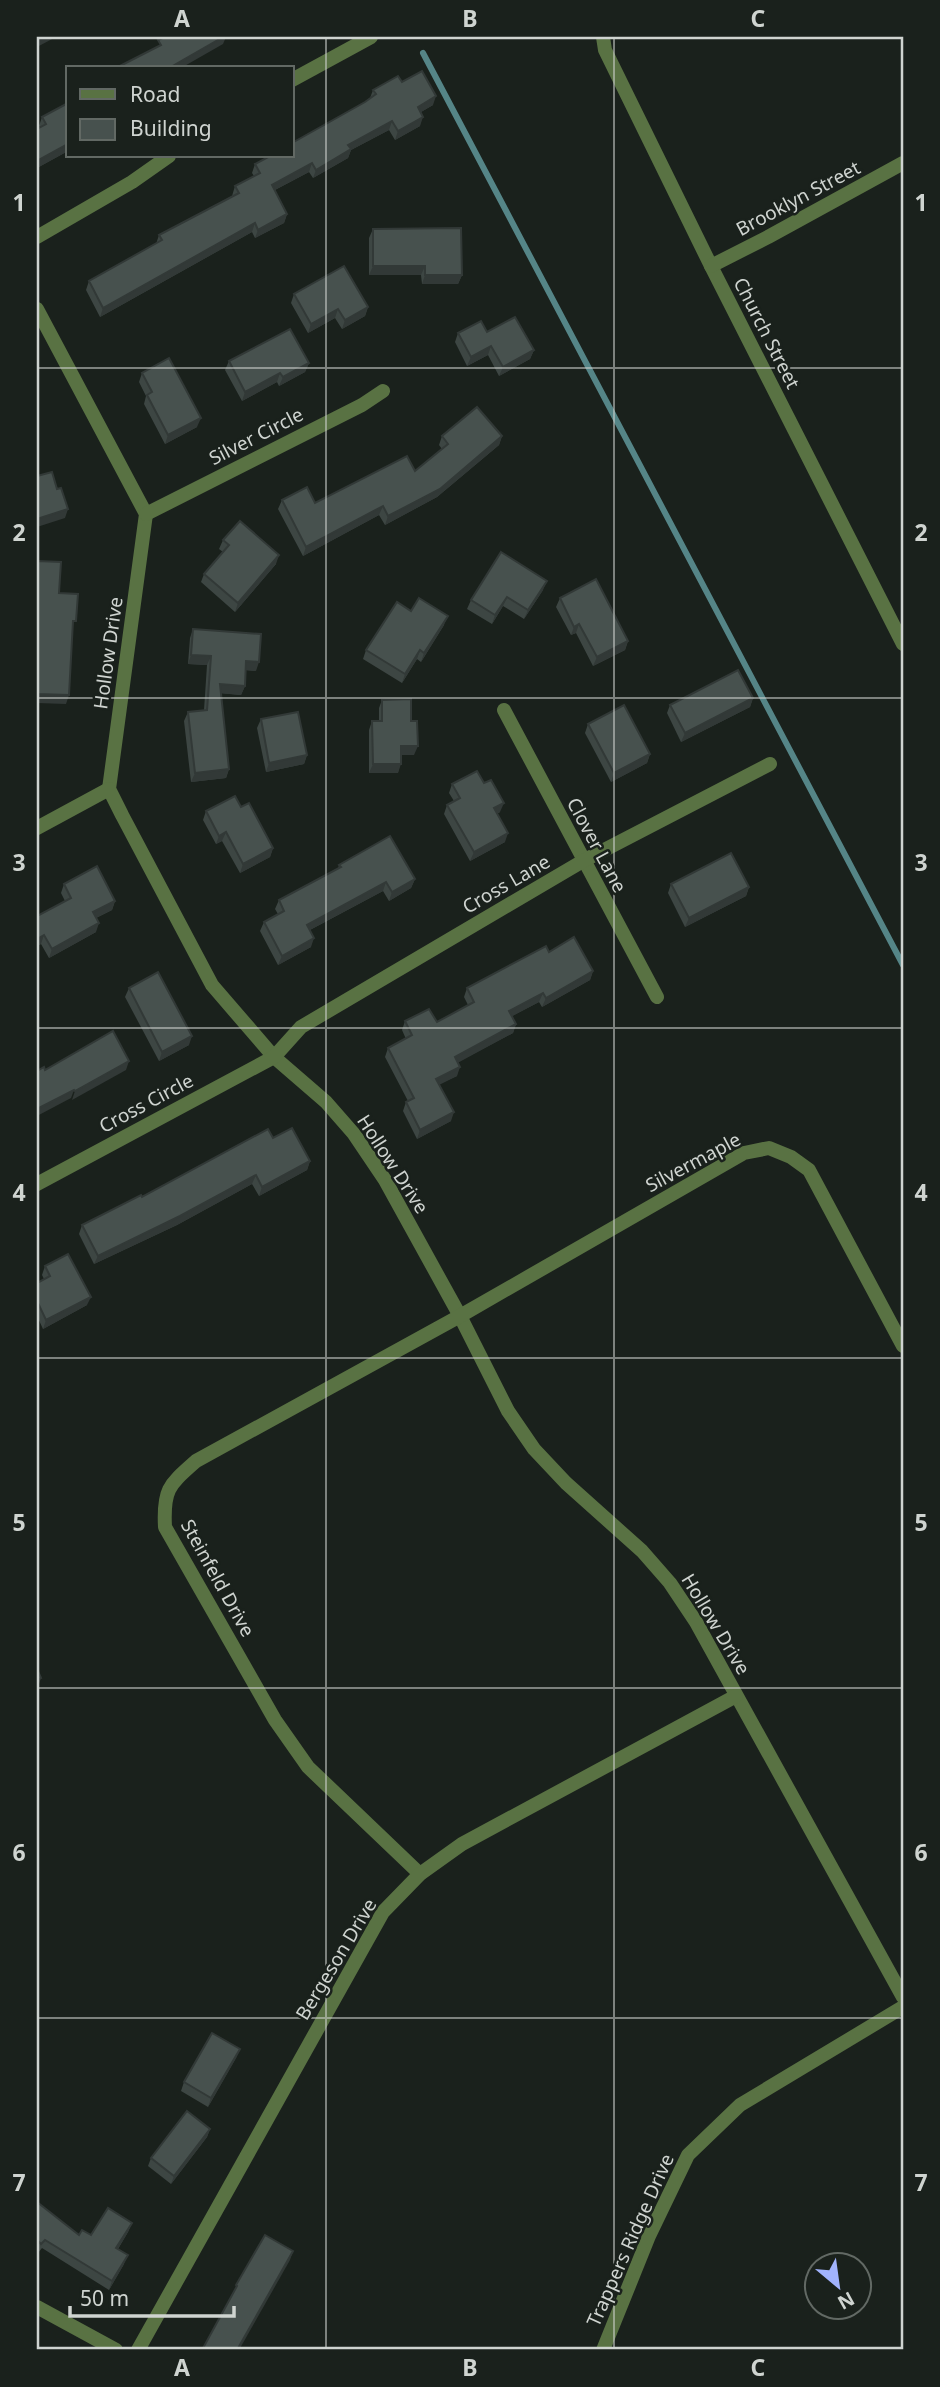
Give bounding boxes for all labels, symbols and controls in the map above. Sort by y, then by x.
text: A [174,2,190,34]
text: B [462,2,478,34]
text: C [751,2,766,34]
legend [66,66,294,158]
text: Road [130,80,180,108]
text: Building [130,114,212,142]
street label: Brooklyn Street [731,154,865,242]
text: 1 [12,186,26,218]
text: 1 [914,186,928,218]
street label: Church Street [728,273,806,393]
street label: Silver Circle [204,401,308,471]
text: 2 [12,516,26,548]
text: 2 [914,516,928,548]
street label: Hollow Drive [87,595,129,711]
street label: Clover Lane [561,793,633,897]
text: 3 [12,846,26,878]
text: 3 [914,846,928,878]
street label: Cross Lane [457,848,555,920]
street label: Cross Circle [94,1067,198,1139]
street label: Hollow Drive [351,1109,435,1219]
street label: Silvermaple [641,1126,745,1198]
text: 4 [12,1176,26,1208]
text: 4 [914,1176,928,1208]
text: 5 [12,1506,26,1538]
text: 5 [914,1506,928,1538]
street label: Steinfeld Drive [175,1515,261,1641]
street label: Hollow Drive [676,1569,756,1679]
text: 6 [12,1836,26,1868]
text: 6 [914,1836,928,1868]
street label: Bergeson Drive [289,1893,383,2025]
street label: Trappers Ridge Drive [580,2150,680,2330]
text: 7 [12,2166,26,2198]
text: 7 [914,2166,928,2198]
north arrow [804,2250,874,2320]
scale bar [70,2275,234,2319]
text: 50 m [80,2284,129,2312]
text: N [833,2286,859,2316]
text: A [174,2351,190,2383]
text: B [462,2351,478,2383]
text: C [751,2351,766,2383]

